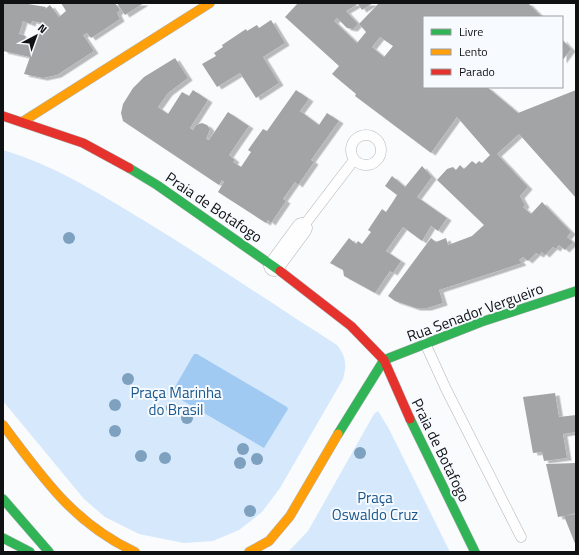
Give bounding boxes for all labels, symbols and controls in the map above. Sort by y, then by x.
north arrow [16,16,56,56]
legend [423,16,563,88]
text: N [34,20,51,37]
text: Livre [459,22,483,41]
text: Lento [459,42,488,61]
text: Parado [459,62,495,81]
street label: Praia de Botafogo [161,166,267,248]
street label: Rua Senador Vergueiro [403,277,547,347]
park label: Praça Marinha do Brasil [130,381,222,421]
street label: Praia de Botafogo [406,394,476,506]
park label: Praça Oswaldo Cruz [332,486,418,526]

